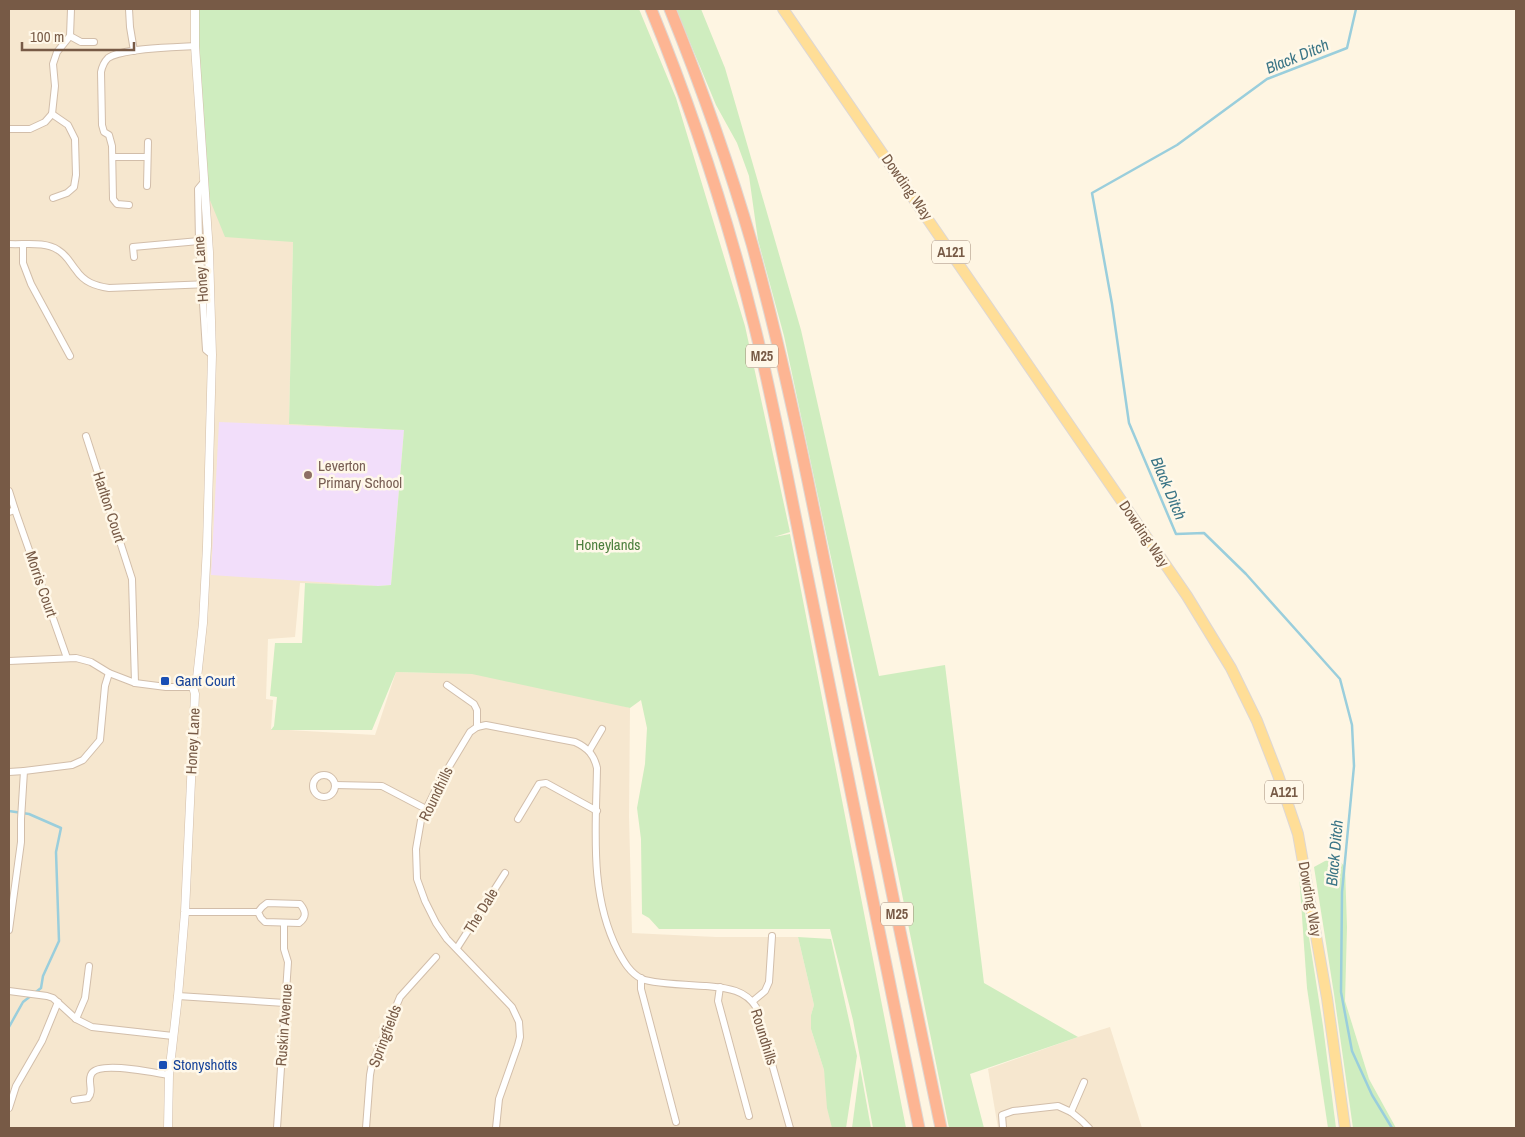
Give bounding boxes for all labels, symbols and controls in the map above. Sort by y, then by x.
scale bar [22,20,135,52]
text: 100 m [30,26,64,47]
water label: Black Ditch [1262,33,1332,79]
street label: Dowding Way [877,150,938,225]
street label: Honey Lane [188,235,213,303]
road number: A121 [932,240,970,264]
road number: M25 [746,344,778,368]
water label: Black Ditch [1146,453,1192,523]
place label: Leverton Primary School [318,455,402,493]
street label: Harlton Court [88,469,131,545]
marker: Leverton Primary School [302,469,314,481]
street label: Dowding Way [1114,496,1175,572]
park label: Honeylands [576,534,640,555]
street label: Morris Court [20,548,63,620]
place label: Gant Court [175,670,236,691]
marker: Gant Court [159,675,171,687]
street label: Honey Lane [180,707,205,775]
street label: Roundhills [413,763,458,825]
road number: A121 [1265,780,1303,804]
water label: Black Ditch [1320,819,1348,887]
street label: Dowding Way [1294,860,1328,939]
street label: The Dale [458,884,503,937]
road number: M25 [881,902,913,926]
street label: Ruskin Avenue [270,983,297,1067]
street label: Springfields [363,1001,406,1070]
street label: Roundhills [746,1006,783,1068]
place label: Stonyshotts [173,1054,237,1075]
marker: Stonyshotts [157,1059,169,1071]

